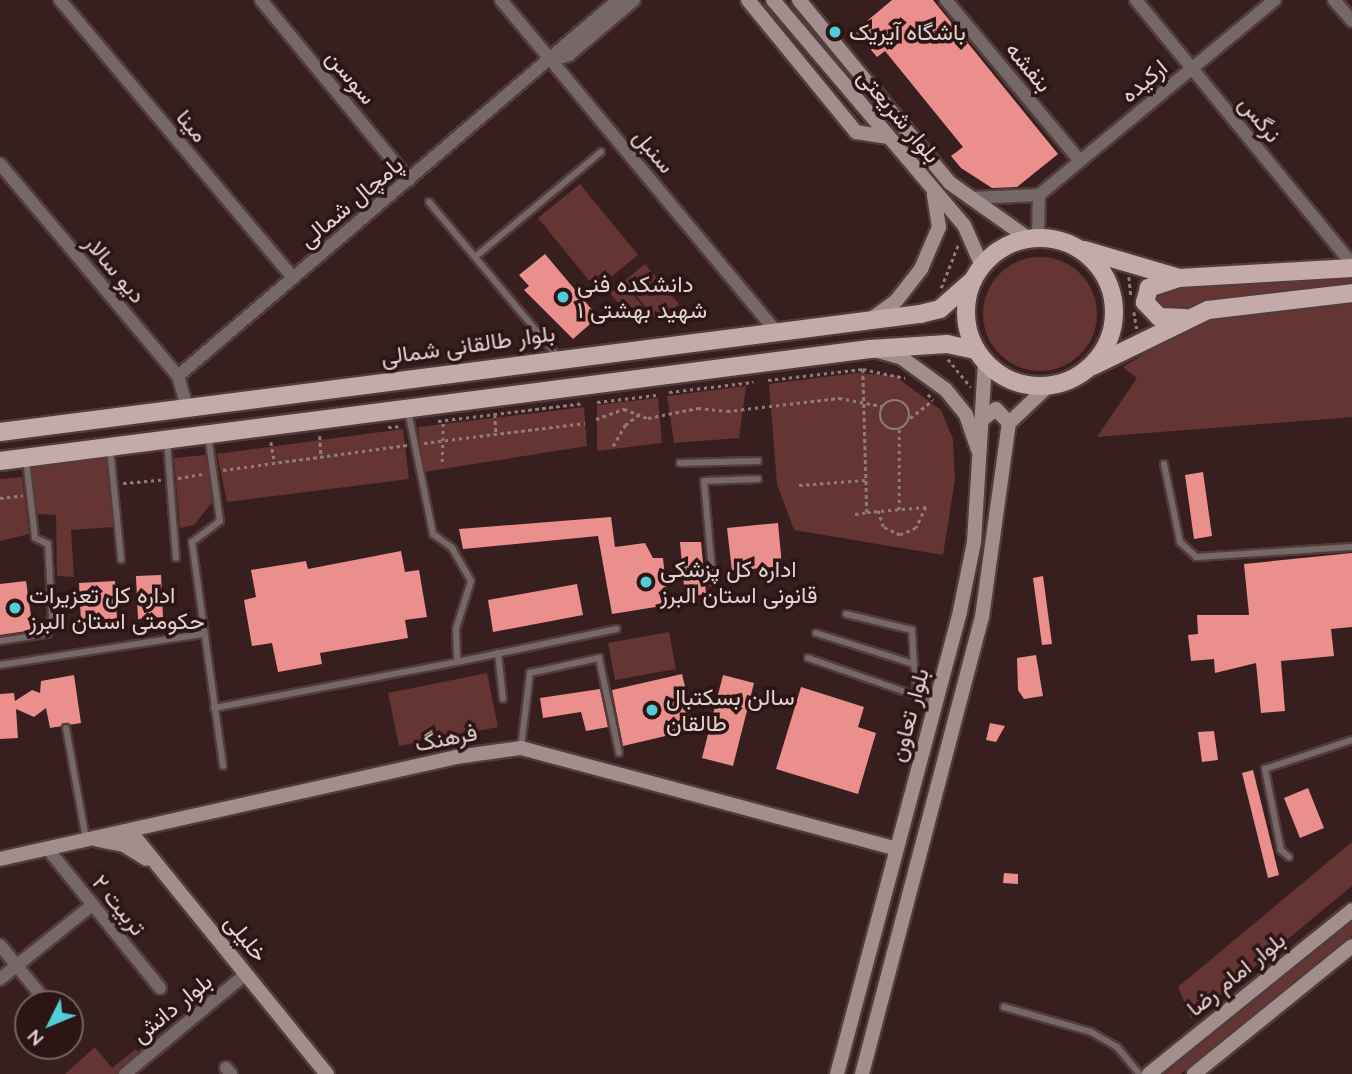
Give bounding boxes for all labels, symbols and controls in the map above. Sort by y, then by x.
place label: باشگاه آیریک [849,18,966,46]
marker: باشگاه آیریک [827,24,843,40]
street label: بنفشه [1000,36,1058,98]
street label: سوسن [320,44,382,110]
street label: ارکیده [1115,54,1173,108]
street label: بلوار شریعتی [852,63,946,169]
street label: نرگس [1233,90,1287,148]
street label: مینا [170,104,214,148]
street label: سنبل [628,123,680,179]
street label: پامچال شمالی [293,151,409,253]
street label: دیو سالار [78,229,152,309]
place label: دانشکده فنی شهید بهشتی ۱ [577,270,707,324]
marker: دانشکده فنی شهید بهشتی ۱ [555,289,571,305]
street label: بلوار طالقانی شمالی [379,319,557,371]
place label: اداره کل پزشکی قانونی استان البرز [660,555,818,609]
marker: اداره کل پزشکی قانونی استان البرز [638,574,654,590]
place label: اداره کل تعزیرات حکومتی استان البرز [29,581,205,635]
marker: اداره کل تعزیرات حکومتی استان البرز [7,600,23,616]
street label: بلوار تعاون [883,665,935,765]
place label: سالن بسکتبال طالقان [666,683,795,737]
marker: سالن بسکتبال طالقان [644,702,660,718]
street label: فرهنگ [412,718,480,758]
street label: تربیت ۲ [86,869,152,941]
street label: خلیلی [219,909,273,967]
street label: بلوار امام رضا [1181,926,1291,1022]
street label: بلوار دانش [126,967,218,1049]
north arrow [14,990,84,1060]
text: N [22,1025,49,1051]

